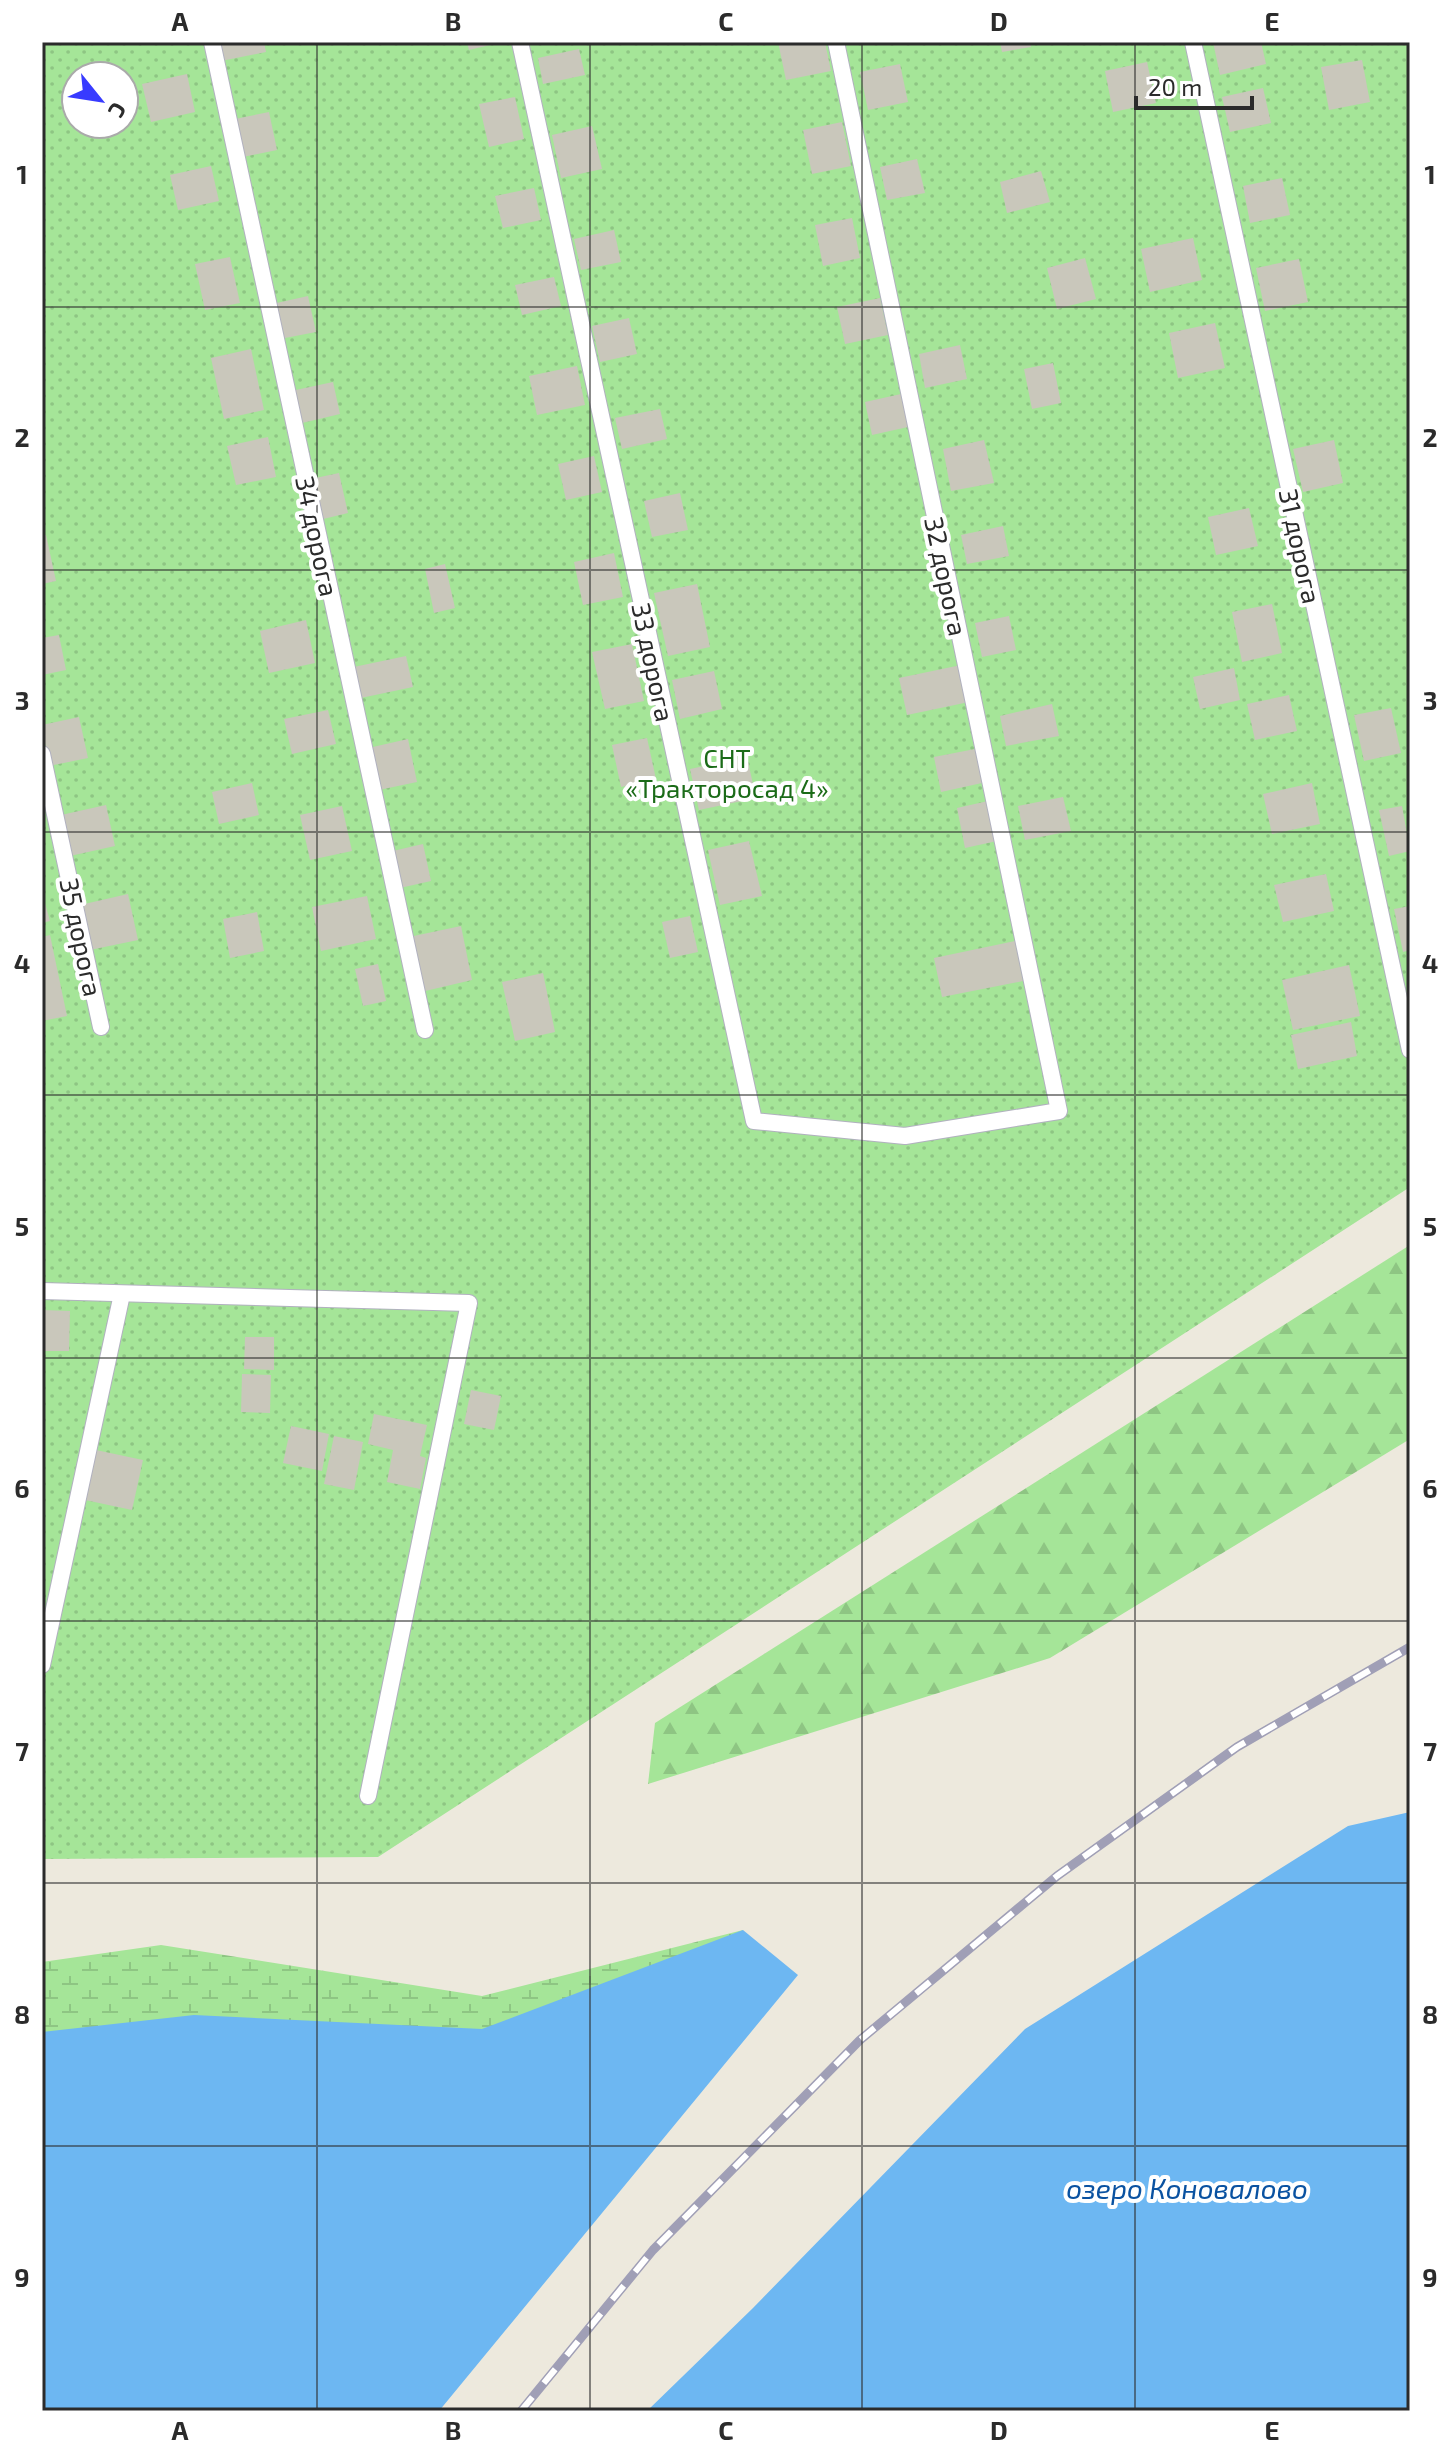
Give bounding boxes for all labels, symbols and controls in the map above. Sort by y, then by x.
text: A [172,5,189,36]
text: B [445,5,461,36]
text: C [718,5,734,36]
text: D [990,5,1008,36]
text: E [1264,5,1280,36]
north arrow [60,60,140,140]
scale bar [1136,60,1252,110]
text: 20 m [1148,72,1202,101]
text: С [104,98,133,123]
text: 1 [16,158,28,189]
text: 1 [1424,158,1436,189]
text: 2 [14,421,30,452]
text: 2 [1422,421,1438,452]
street label: 34 дорога [290,473,346,599]
street label: 31 дорога [1274,486,1328,606]
street label: 32 дорога [919,513,975,639]
street label: 33 дорога [626,600,682,724]
text: 3 [15,684,29,715]
text: 3 [1423,684,1437,715]
park label: СНТ «Тракторосад 4» [625,742,829,803]
street label: 35 дорога [54,875,110,999]
text: 4 [14,947,30,978]
text: 4 [1422,947,1438,978]
text: 5 [15,1210,29,1241]
text: 5 [1423,1210,1437,1241]
text: 6 [14,1472,30,1503]
text: 6 [1422,1472,1438,1503]
text: 7 [15,1735,29,1766]
text: 7 [1423,1735,1437,1766]
text: 8 [14,1998,30,2029]
text: 8 [1422,1998,1438,2029]
water label: озеро Коновалово [1066,2171,1308,2205]
text: 9 [14,2261,30,2292]
text: 9 [1422,2261,1438,2292]
text: A [172,2414,189,2445]
text: B [445,2414,461,2445]
text: C [718,2414,734,2445]
text: D [990,2414,1008,2445]
text: E [1264,2414,1280,2445]

